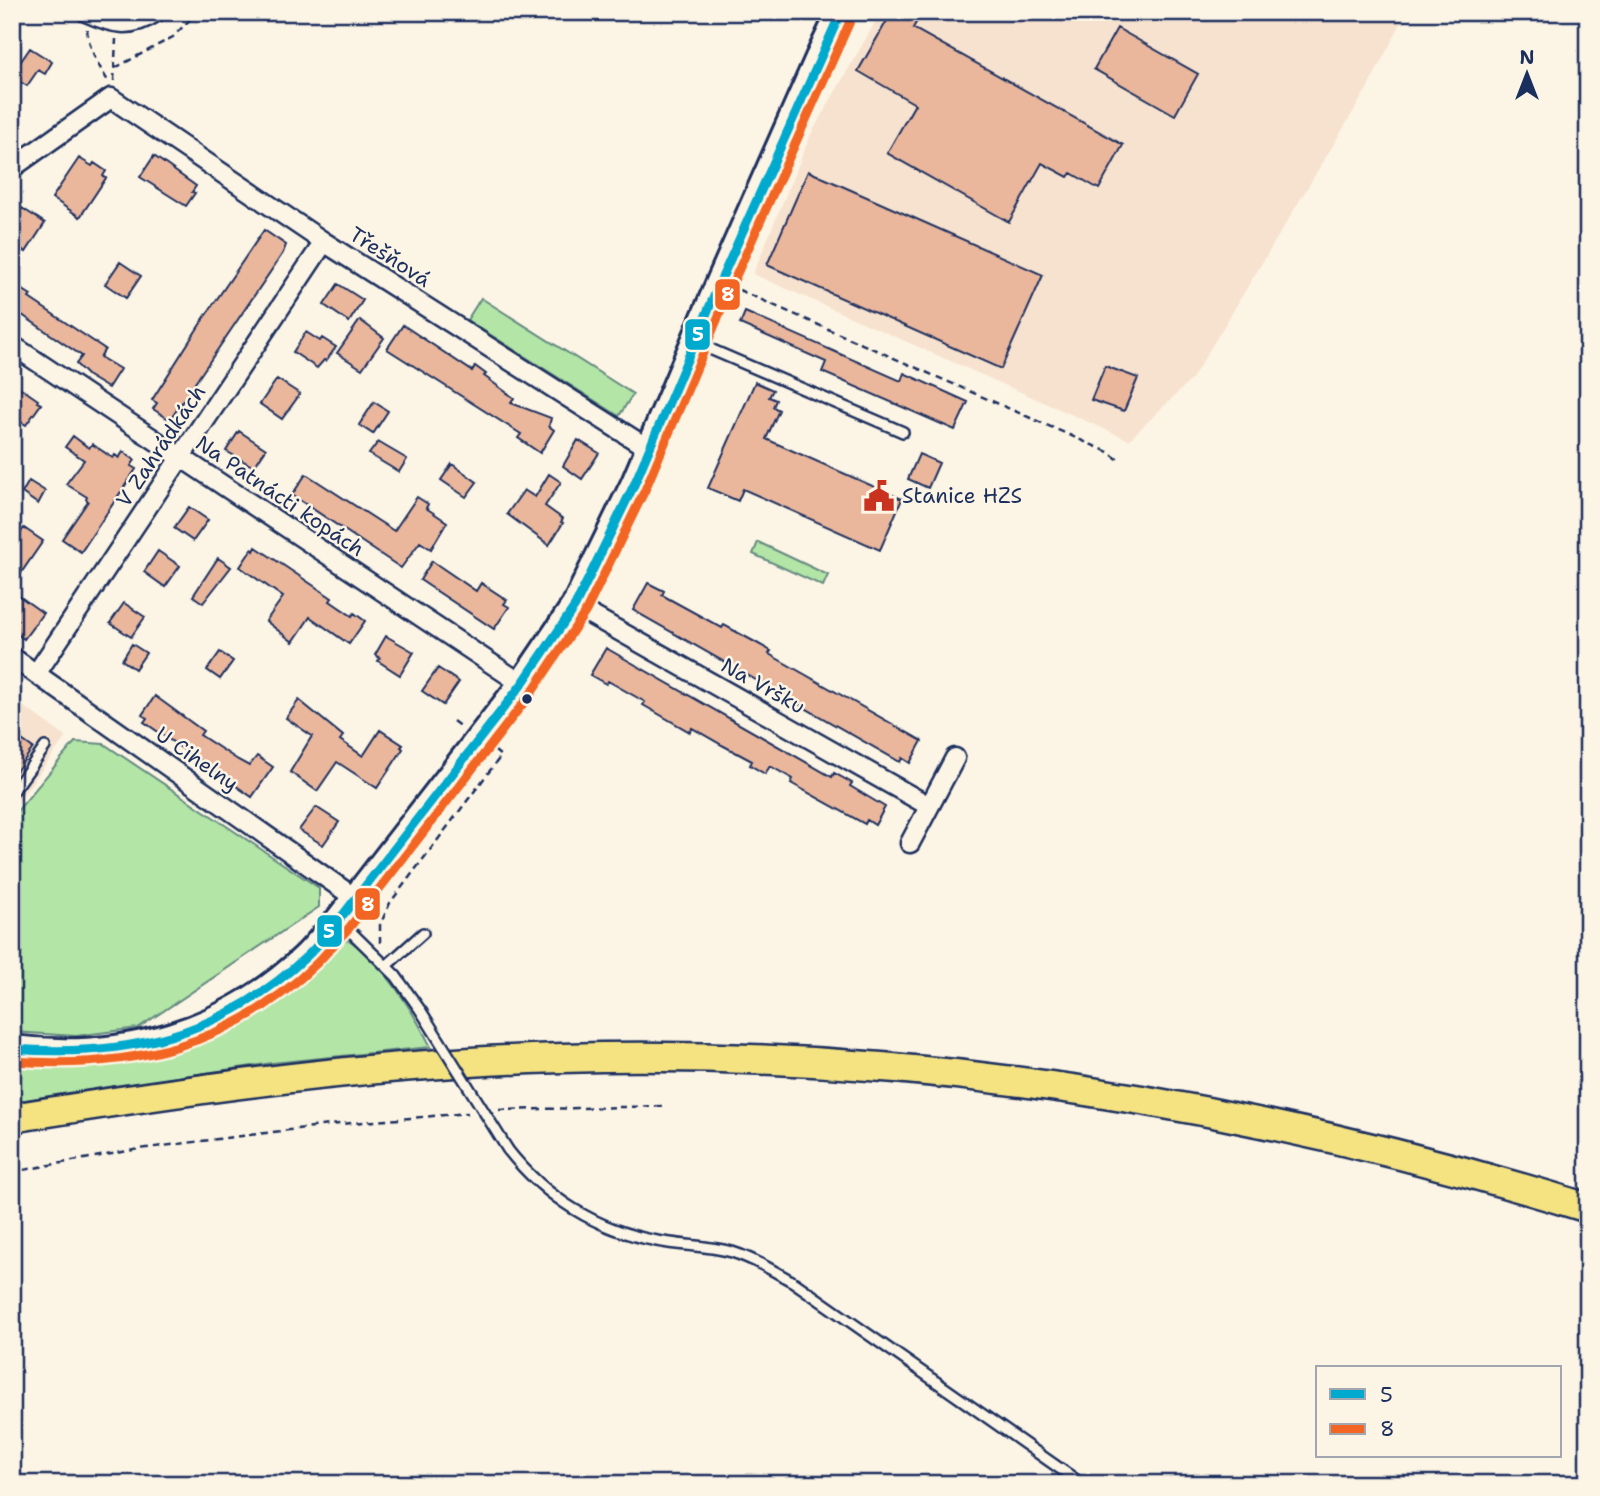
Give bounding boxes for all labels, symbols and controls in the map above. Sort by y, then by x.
north arrow [1492,38,1562,108]
text: N [1519,45,1535,70]
street label: Třešňová [344,220,436,294]
line badge: 8 [714,278,741,311]
text: 8 [721,282,735,307]
line badge: 5 [684,318,711,351]
text: 5 [692,322,704,347]
street label: V Zahrádkách [110,379,212,513]
street label: Na Patnácti kopách [190,429,370,563]
public building icon: Stanice HZS [862,479,896,513]
place label: Stanice HZS [902,482,1022,510]
street label: Na Vršku [716,651,810,721]
unlabelled marker [520,692,534,706]
street label: U Cihelny [150,720,244,798]
line badge: 8 [354,887,381,921]
text: 8 [361,892,375,917]
line badge: 5 [316,914,343,948]
text: 5 [323,919,335,944]
legend [1316,1366,1562,1458]
text: 5 [1380,1381,1393,1409]
text: 8 [1380,1415,1395,1443]

